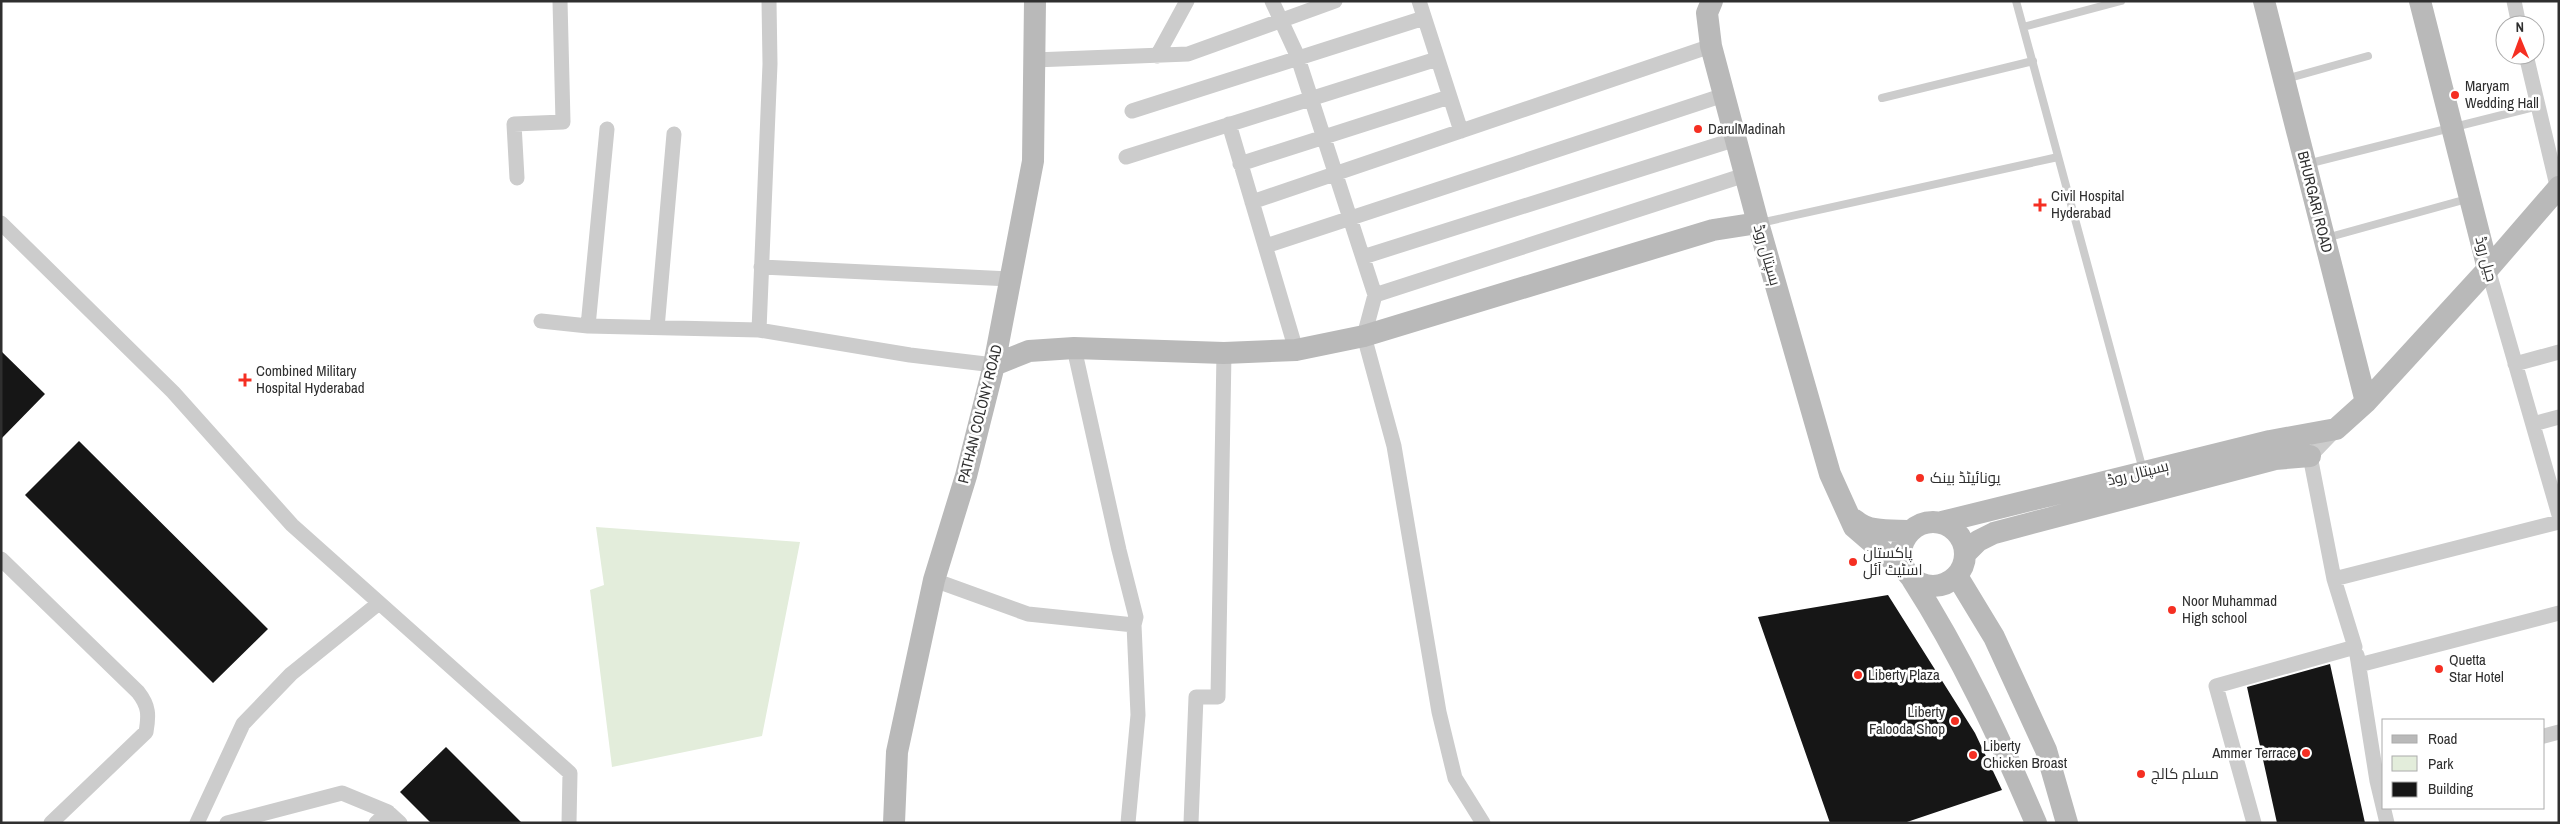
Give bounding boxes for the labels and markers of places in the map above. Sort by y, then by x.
place label: Maryam Wedding Hall [2465,75,2539,113]
marker: Maryam Wedding Hall [2449,89,2461,101]
place label: DarulMadinah [1708,118,1785,139]
marker: DarulMadinah [1692,123,1704,135]
place label: Civil Hospital Hyderabad [2051,185,2124,223]
marker: Civil Hospital Hyderabad [2033,198,2047,212]
place label: Combined Military Hospital Hyderabad [256,360,365,398]
marker: Combined Military Hospital Hyderabad [238,373,252,387]
place label: یونائیٹڈ بینک [1930,467,2000,488]
marker: یونائیٹڈ بینک [1914,472,1926,484]
place label: پاکستان اسٹیٹ آئل [1863,542,1922,580]
marker: پاکستان اسٹیٹ آئل [1847,556,1859,568]
place label: Noor Muhammad High school [2182,590,2277,628]
marker: Noor Muhammad High school [2166,604,2178,616]
place label: Quetta Star Hotel [2449,649,2504,687]
marker: Quetta Star Hotel [2433,663,2445,675]
place label: Liberty Plaza [1868,664,1940,685]
marker: Liberty Plaza [1852,669,1864,681]
place label: Liberty Falooda Shop [1869,701,1946,739]
marker: Liberty Falooda Shop [1949,715,1961,727]
place label: Liberty Chicken Broast [1983,735,2068,773]
place label: Ammer Terrace [2211,742,2296,763]
marker: Ammer Terrace [2300,747,2312,759]
marker: Liberty Chicken Broast [1967,749,1979,761]
place label: مسلم کالج [2151,763,2219,785]
marker: مسلم کالج [2135,768,2147,780]

